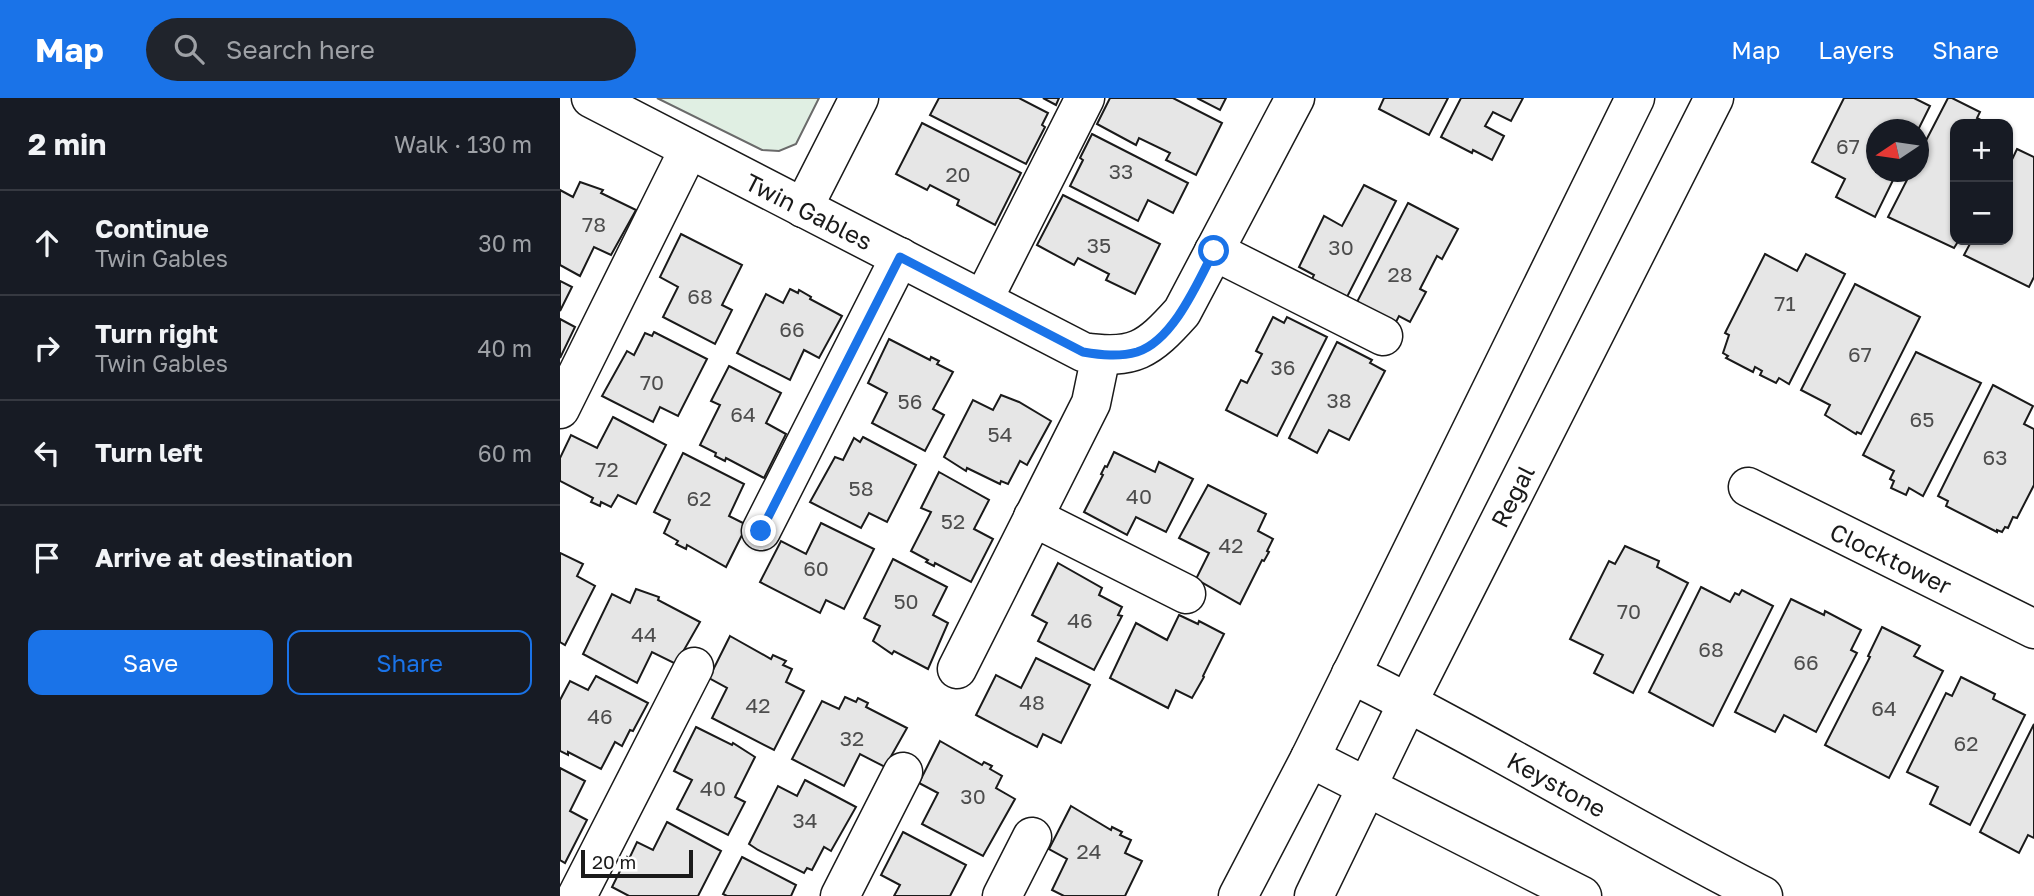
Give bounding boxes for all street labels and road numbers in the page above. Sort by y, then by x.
street label: Twin Gables [741,167,877,255]
street label: Regal [1484,460,1540,532]
street label: Clocktower [1826,516,1956,600]
street label: Keystone [1503,745,1611,823]

